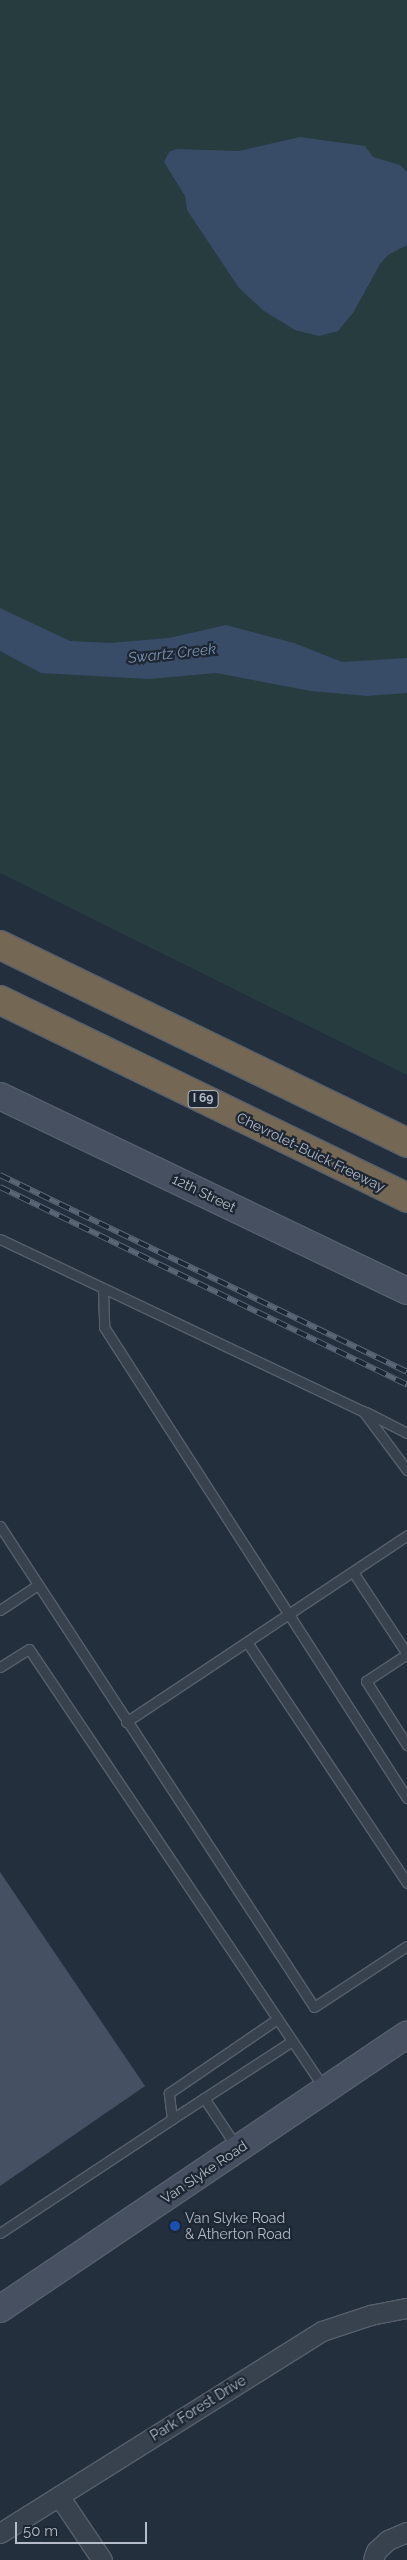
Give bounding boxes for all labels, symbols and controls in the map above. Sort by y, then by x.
water label: Swartz Creek [127,640,217,668]
road number: I 69 [187,1090,219,1108]
street label: Chevrolet-Buick Freeway [234,1109,388,1195]
street label: 12th Street [170,1170,238,1216]
street label: Van Slyke Road [158,2137,250,2207]
place label: Van Slyke Road & Atherton Road [185,2210,291,2242]
marker: Van Slyke Road & Atherton Road [169,2220,181,2232]
street label: Park Forest Drive [147,2372,249,2444]
scale bar [18,2512,150,2544]
text: 50 m [23,2522,58,2540]

